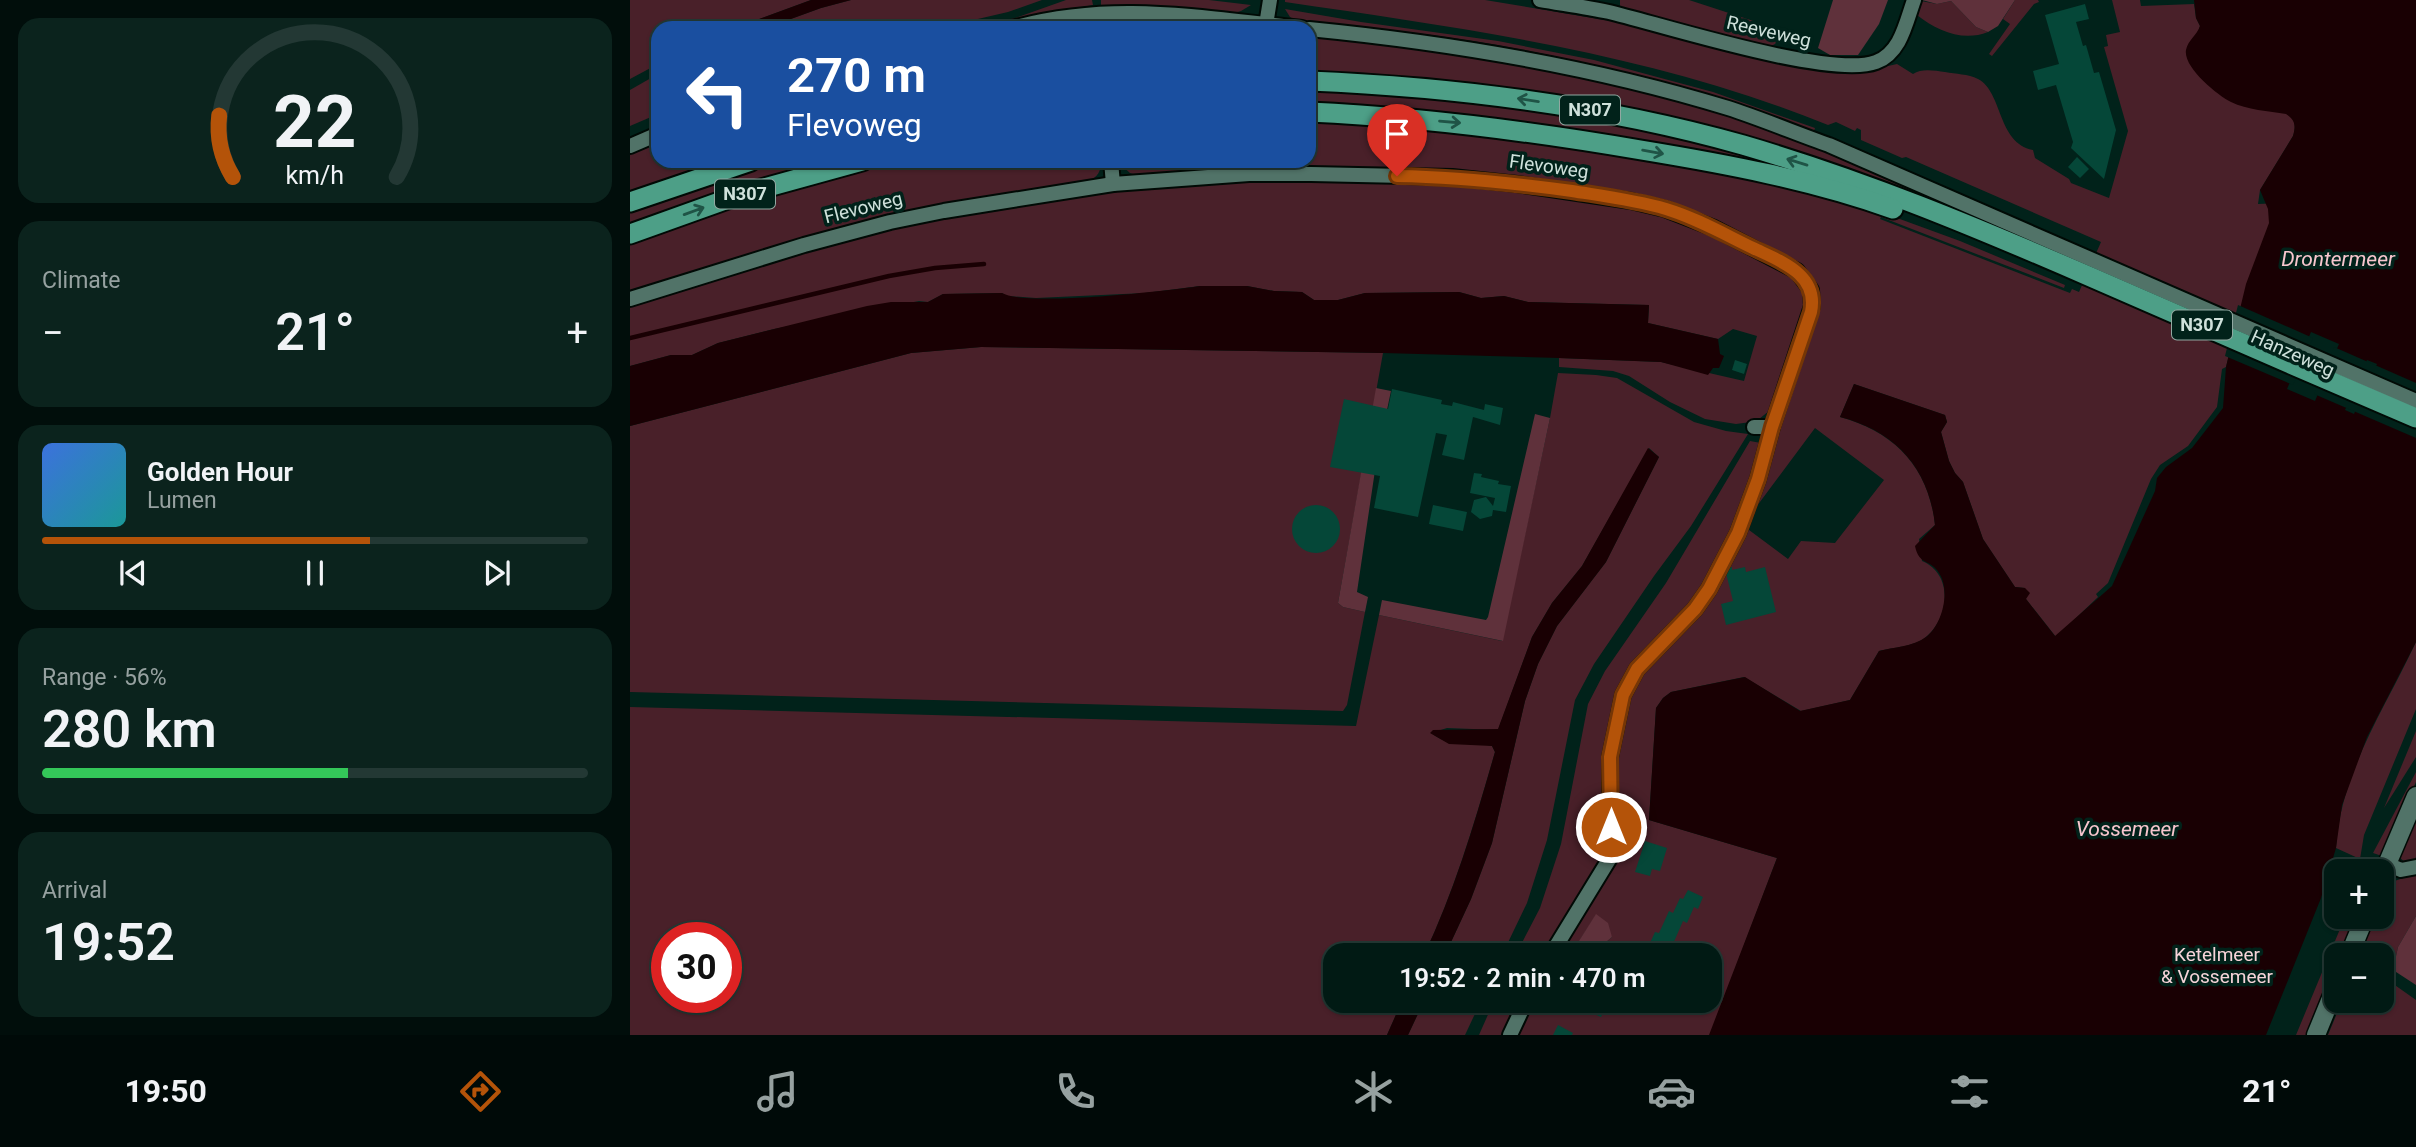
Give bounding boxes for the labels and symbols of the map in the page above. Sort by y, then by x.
street label: Reeveweg [1724,11,1813,52]
one-way arrow [1517,93,1540,106]
road number: N307 [1560,96,1620,124]
pin [1367,104,1427,176]
one-way arrow [1439,116,1461,129]
one-way arrow [1641,146,1664,159]
street label: Flevoweg [1508,150,1590,183]
one-way arrow [1787,154,1809,167]
road number: N307 [715,180,775,209]
street label: Flevoweg [822,187,905,228]
one-way arrow [683,204,705,216]
water label: Drontermeer [2281,247,2396,271]
road number: N307 [2172,310,2232,340]
street label: Hanzeweg [2248,325,2338,382]
position arrow [1574,790,1648,864]
water label: Vossemeer [2076,817,2179,841]
speed limit sign: 30 [651,922,742,1013]
park label: Ketelmeer & Vossemeer [2161,943,2274,988]

